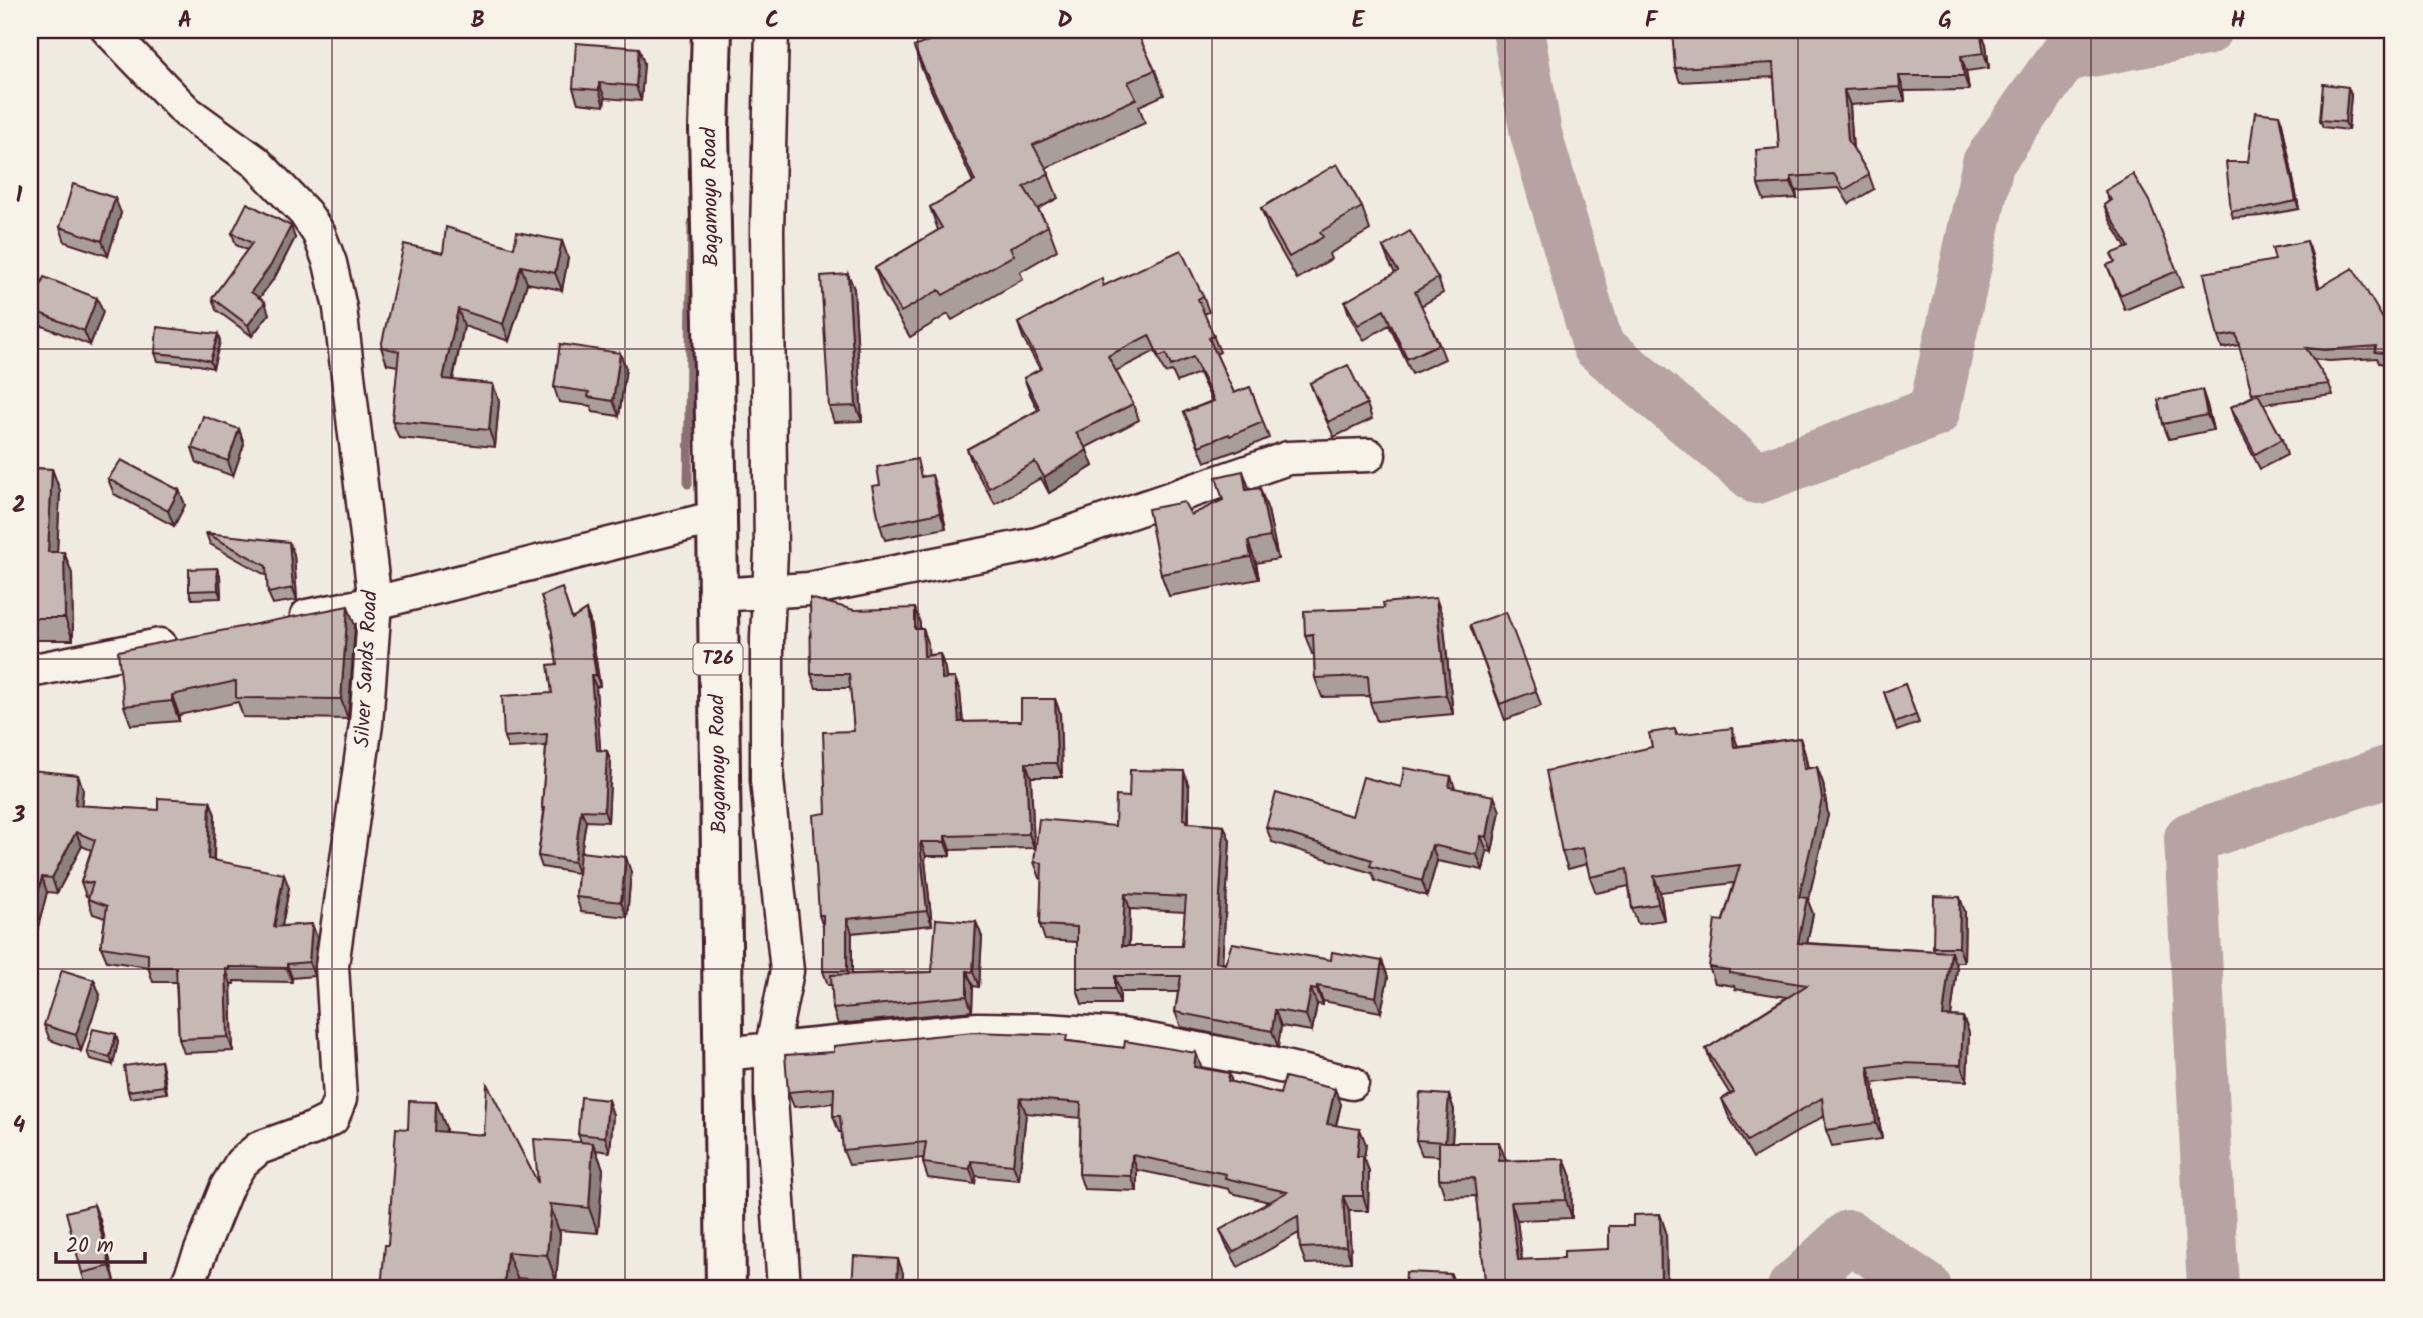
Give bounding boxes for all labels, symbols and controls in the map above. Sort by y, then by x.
text: A [178,3,192,39]
text: B [471,3,485,39]
text: C [765,3,779,39]
text: D [1057,3,1073,39]
text: E [1352,3,1366,39]
text: F [1645,3,1659,39]
text: G [1938,3,1952,39]
text: H [2231,3,2246,39]
street label: Bagamoyo Road [693,127,729,267]
text: 1 [16,178,23,214]
text: 2 [12,488,26,524]
street label: Silver Sands Road [346,589,388,748]
road number: T26 [694,644,742,674]
street label: Bagamoyo Road [701,694,737,834]
text: 3 [12,798,26,834]
text: 4 [13,1108,26,1144]
scale bar [56,1220,145,1264]
text: 20 m [66,1230,114,1263]

